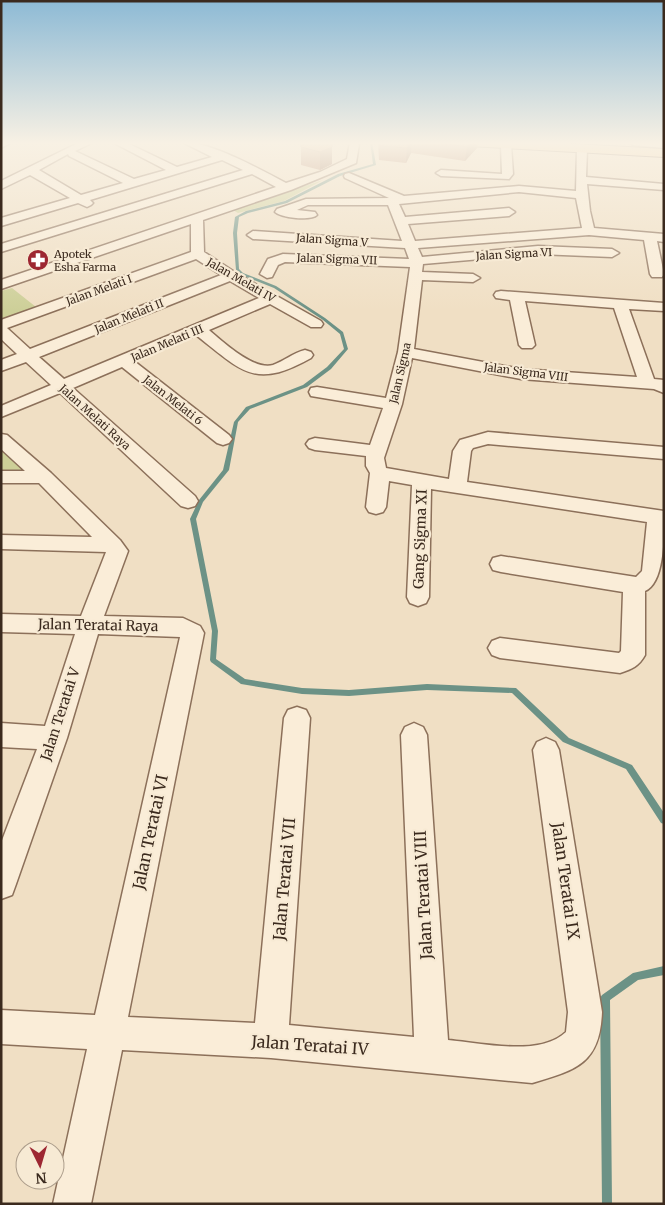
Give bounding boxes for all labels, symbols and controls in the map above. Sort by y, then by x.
street label: Jalan Sigma V [294,230,369,250]
street label: Jalan Sigma VI [474,245,553,263]
place label: Apotek Esha Farma [53,247,116,274]
pharmacy icon: Apotek Esha Farma [26,248,50,272]
street label: Jalan Sigma VII [295,251,378,267]
street label: Jalan Melati IV [203,254,278,306]
street label: Jalan Melati I [63,272,134,309]
street label: Jalan Melati II [91,296,166,337]
street label: Jalan Melati III [128,321,205,365]
street label: Jalan Sigma [386,341,414,406]
street label: Jalan Sigma VIII [482,360,569,384]
street label: Jalan Melati 6 [140,372,206,428]
street label: Jalan Melati Raya [56,381,134,453]
street label: Gang Sigma XI [409,489,431,589]
street label: Jalan Teratai Raya [37,615,159,635]
street label: Jalan Teratai V [36,664,84,764]
street label: Jalan Teratai VI [128,773,172,892]
street label: Jalan Teratai VII [269,817,299,942]
street label: Jalan Teratai IX [548,820,584,941]
street label: Jalan Teratai VIII [410,830,436,961]
street label: Jalan Teratai IV [250,1031,370,1059]
north arrow [15,1140,65,1190]
text: N [35,1169,47,1187]

